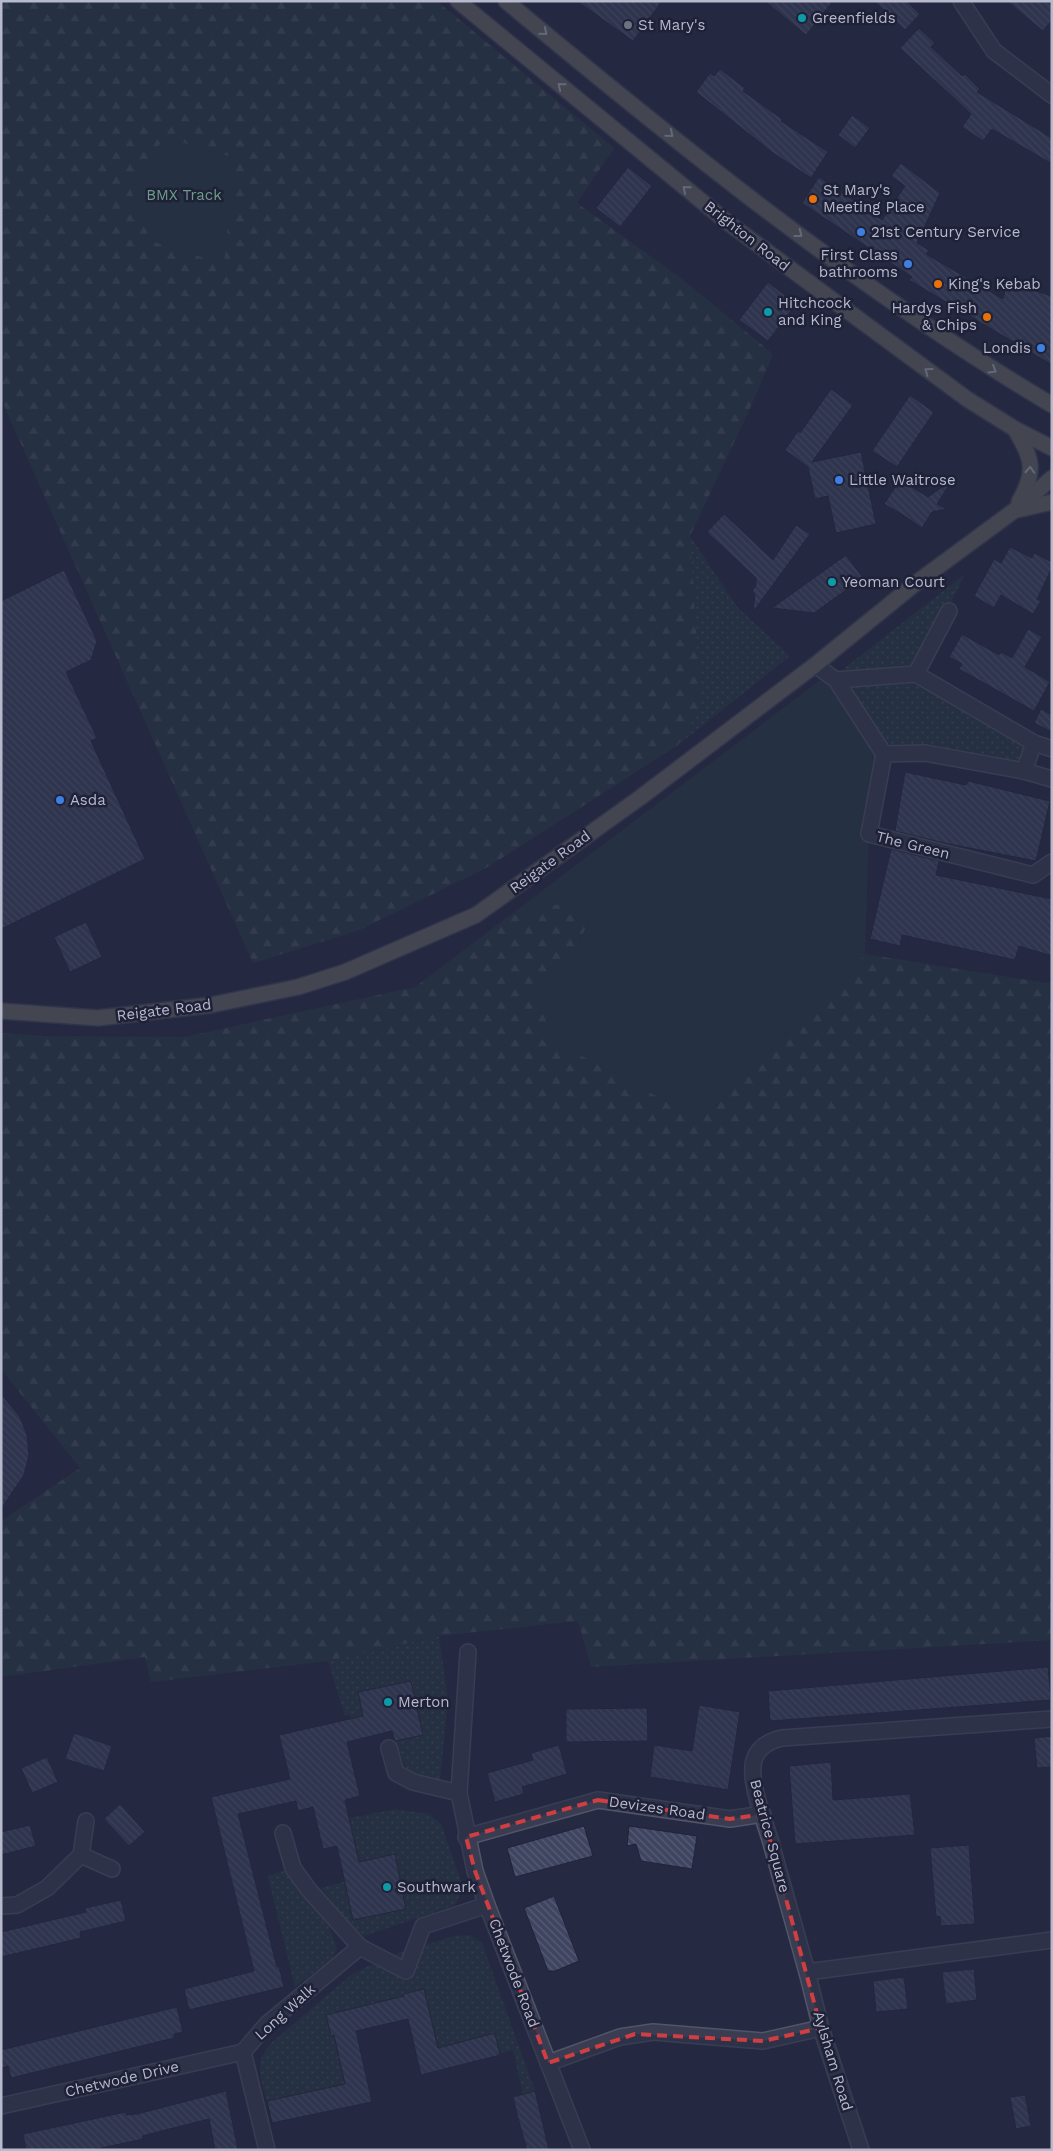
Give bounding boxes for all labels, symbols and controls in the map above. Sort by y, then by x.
place label: Greenfields [812,9,896,27]
marker: Greenfields [796,12,808,24]
place label: St Mary's [638,16,705,34]
marker: St Mary's [622,19,634,31]
one-way arrow [538,27,547,36]
one-way arrow [557,82,566,91]
one-way arrow [665,128,674,137]
place label: St Mary's Meeting Place [823,181,925,216]
park label: BMX Track [146,186,222,204]
one-way arrow [683,186,692,194]
marker: St Mary's Meeting Place [807,193,819,205]
street label: Brighton Road [701,197,793,275]
place label: 21st Century Service [871,223,1020,241]
marker: 21st Century Service [855,226,867,238]
one-way arrow [793,228,802,236]
place label: First Class bathrooms [819,246,898,281]
marker: First Class bathrooms [902,258,914,270]
place label: King's Kebab [948,275,1041,293]
marker: King's Kebab [932,278,944,290]
place label: Hitchcock and King [778,294,852,329]
place label: Hardys Fish & Chips [891,299,977,334]
marker: Hitchcock and King [762,306,774,318]
marker: Hardys Fish & Chips [981,311,993,323]
place label: Londis [983,339,1031,357]
marker: Londis [1035,342,1047,354]
one-way arrow [987,363,996,373]
one-way arrow [924,368,933,377]
one-way arrow [1025,465,1035,473]
place label: Little Waitrose [849,471,956,489]
marker: Little Waitrose [833,474,845,486]
place label: Yeoman Court [842,573,946,591]
marker: Yeoman Court [826,576,838,588]
place label: Asda [70,791,106,809]
marker: Asda [54,794,66,806]
street label: Reigate Road [506,827,594,897]
street label: The Green [874,827,952,863]
street label: Reigate Road [116,995,212,1025]
place label: Merton [398,1693,450,1711]
marker: Merton [382,1696,394,1708]
street label: Beatrice Square [746,1777,794,1895]
street label: Devizes Road [608,1792,706,1824]
place label: Southwark [397,1878,476,1896]
marker: Southwark [381,1881,393,1893]
street label: Chetwode Road [485,1916,543,2030]
street label: Long Walk [251,1980,319,2044]
street label: Aylsham Road [809,2009,857,2113]
street label: Chetwode Drive [63,2057,181,2101]

